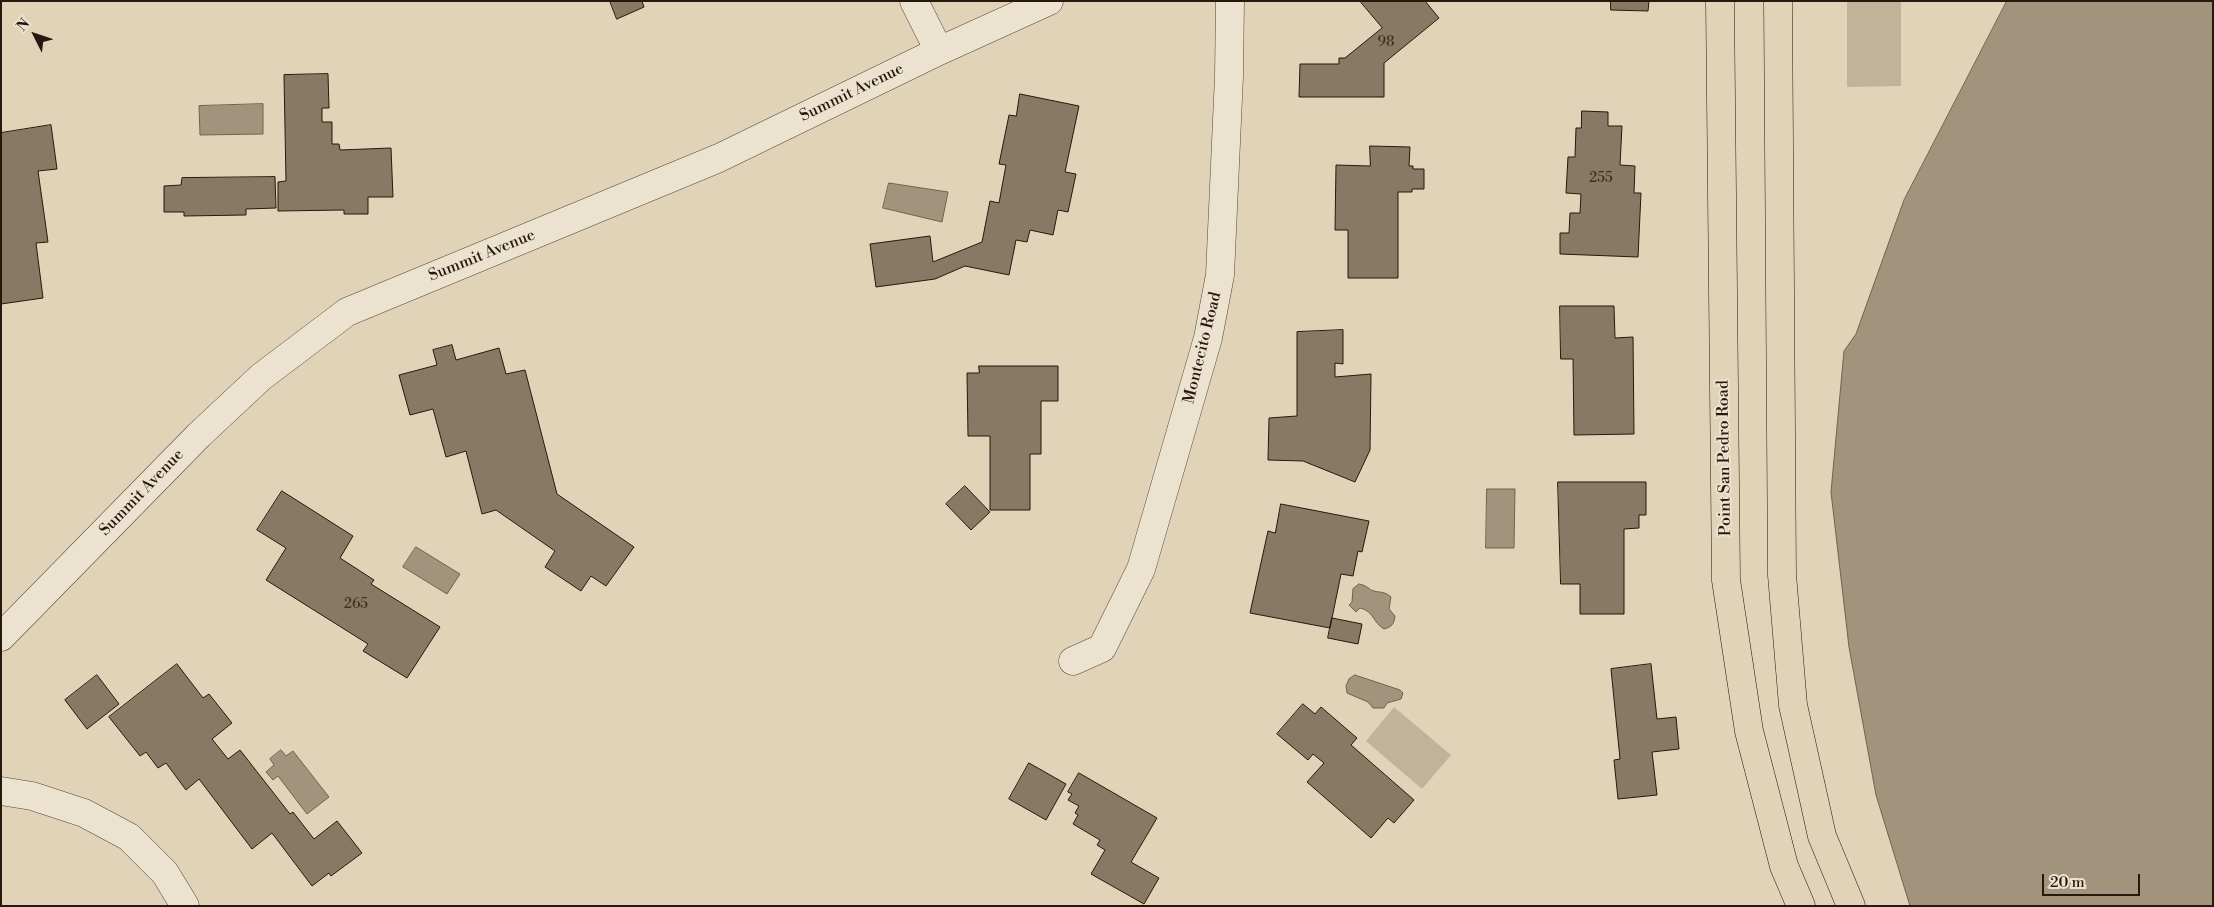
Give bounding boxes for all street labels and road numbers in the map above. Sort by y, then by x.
street label: Summit Avenue [797,60,907,126]
street label: Summit Avenue [426,226,538,286]
street label: Montecito Road [1180,290,1226,406]
street label: Point San Pedro Road [1714,380,1736,536]
street label: Summit Avenue [96,446,188,540]

